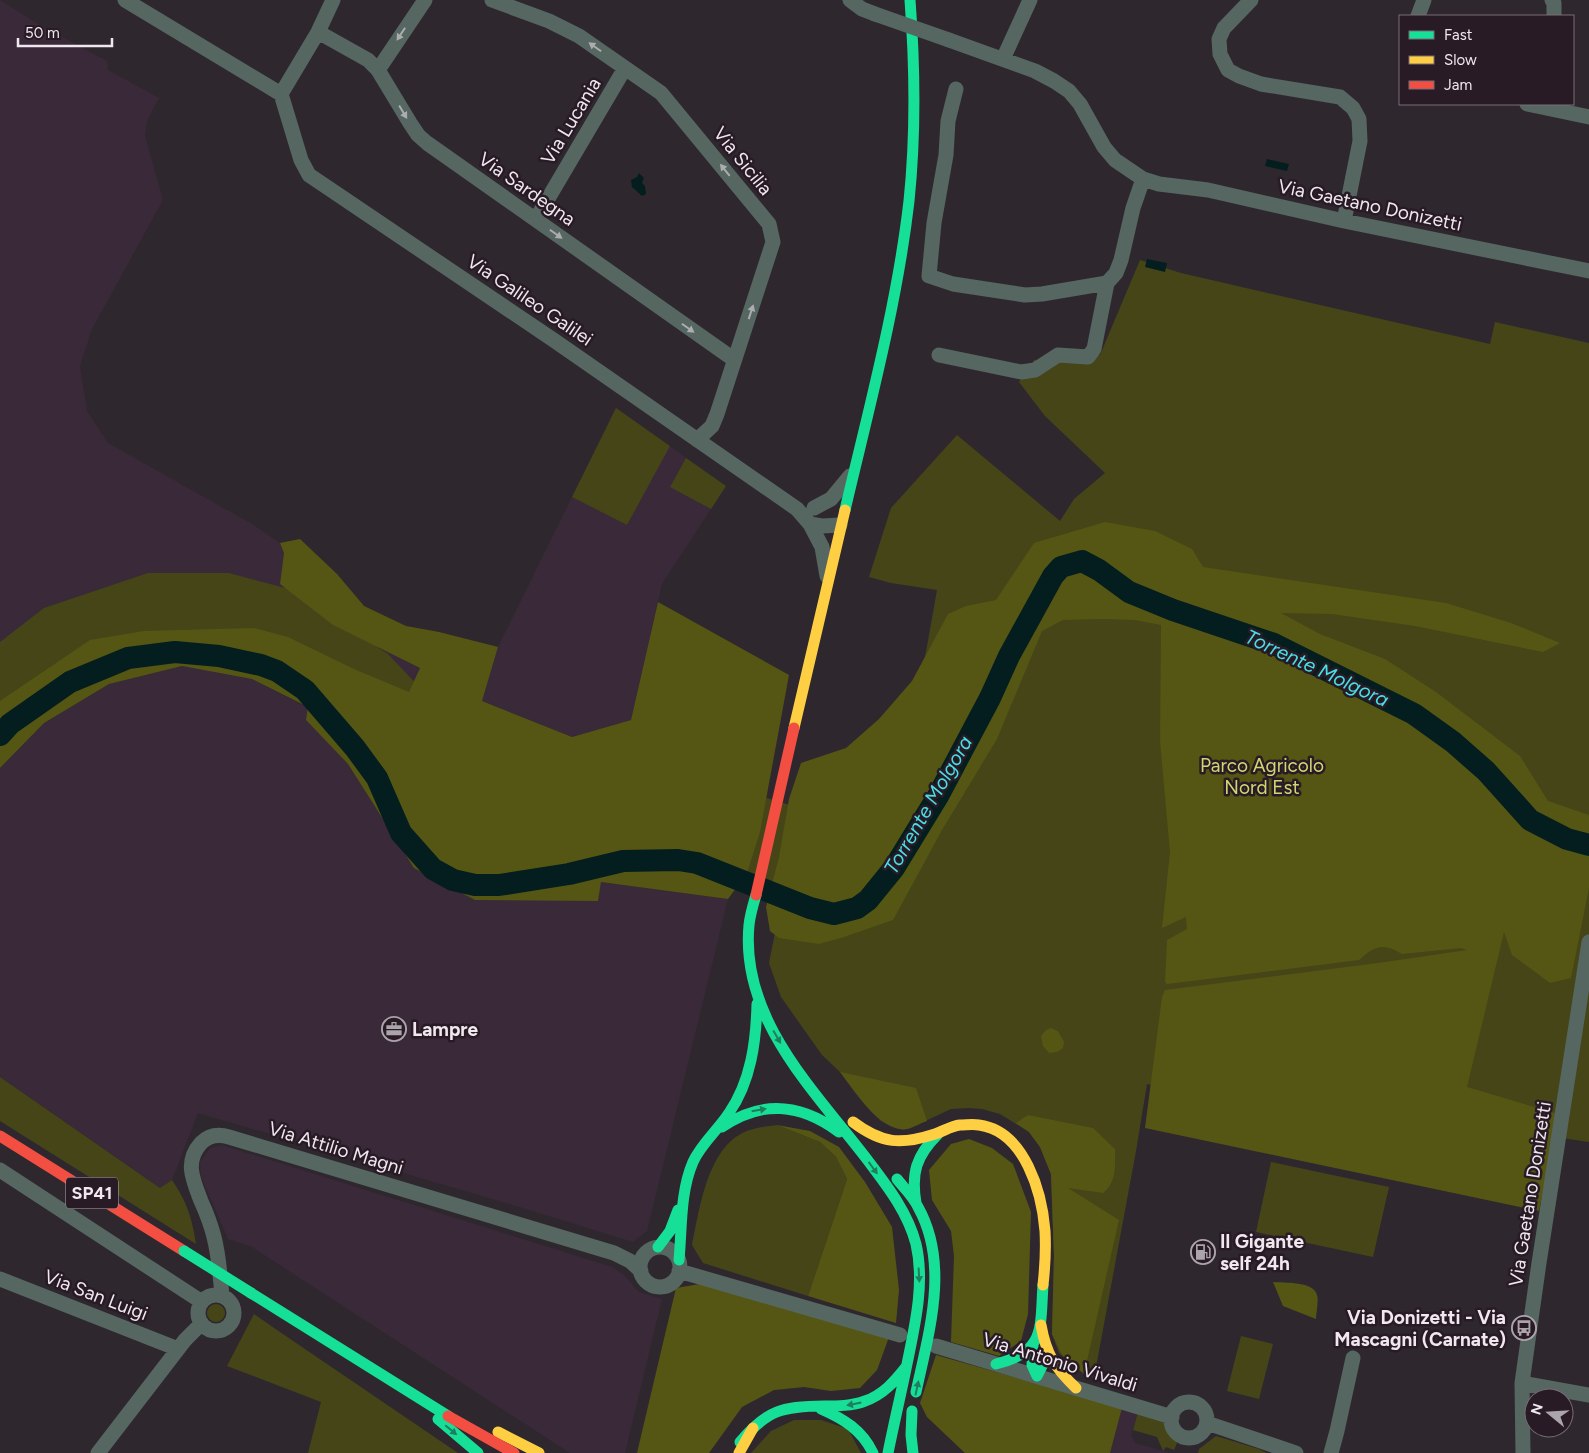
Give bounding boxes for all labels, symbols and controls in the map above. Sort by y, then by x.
scale bar [18,15,111,47]
legend [1399,15,1574,105]
text: 50 m [25,24,60,42]
text: Fast [1444,26,1473,44]
one-way arrow [396,28,406,41]
one-way arrow [588,42,602,52]
text: Slow [1444,51,1477,69]
street label: Via Lucania [536,73,606,169]
text: Jam [1444,76,1472,94]
one-way arrow [398,105,407,118]
street label: Via Sicilia [709,122,777,200]
street label: Via Sardegna [474,147,580,231]
one-way arrow [719,164,730,177]
street label: Via Gaetano Donizetti [1276,174,1464,236]
one-way arrow [549,229,563,239]
street label: Via Galileo Galilei [463,249,597,351]
one-way arrow [747,305,755,320]
one-way arrow [682,323,695,333]
water label: Torrente Molgora [1241,624,1393,712]
water label: Torrente Molgora [879,731,977,878]
park label: Parco Agricolo Nord Est [1200,754,1324,799]
office icon: Lampre [381,1016,407,1042]
place label: Lampre [412,1018,479,1041]
one-way arrow [772,1031,781,1044]
street label: Via Gaetano Donizetti [1504,1100,1556,1288]
one-way arrow [751,1106,767,1114]
street label: Via Attilio Magni [266,1117,406,1179]
one-way arrow [868,1161,878,1174]
road number: SP41 [66,1178,118,1208]
place label: Il Gigante self 24h [1220,1230,1305,1275]
fuel station icon: Il Gigante self 24h [1190,1239,1216,1265]
street label: Via San Luigi [41,1265,151,1325]
one-way arrow [916,1268,924,1284]
place label: Via Donizetti - Via Mascagni (Carnate) [1334,1306,1506,1351]
bus stop icon: Via Donizetti - Via Mascagni (Carnate) [1511,1315,1537,1341]
street label: Via Antonio Vivaldi [980,1327,1140,1397]
one-way arrow [913,1380,921,1396]
north arrow [1524,1388,1574,1438]
one-way arrow [847,1400,862,1408]
text: N [1527,1401,1547,1417]
one-way arrow [444,1425,457,1436]

